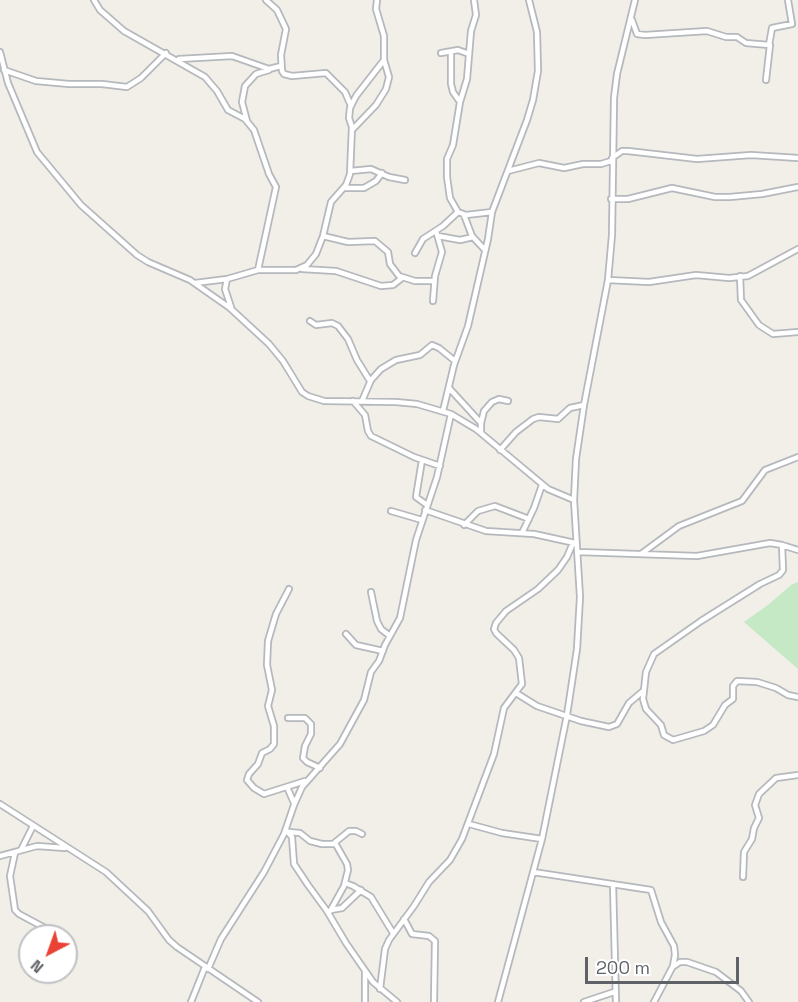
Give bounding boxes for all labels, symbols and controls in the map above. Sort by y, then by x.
north arrow [18,924,78,984]
scale bar [588,945,742,983]
text: N [26,955,48,978]
text: 200 m [596,956,650,979]

